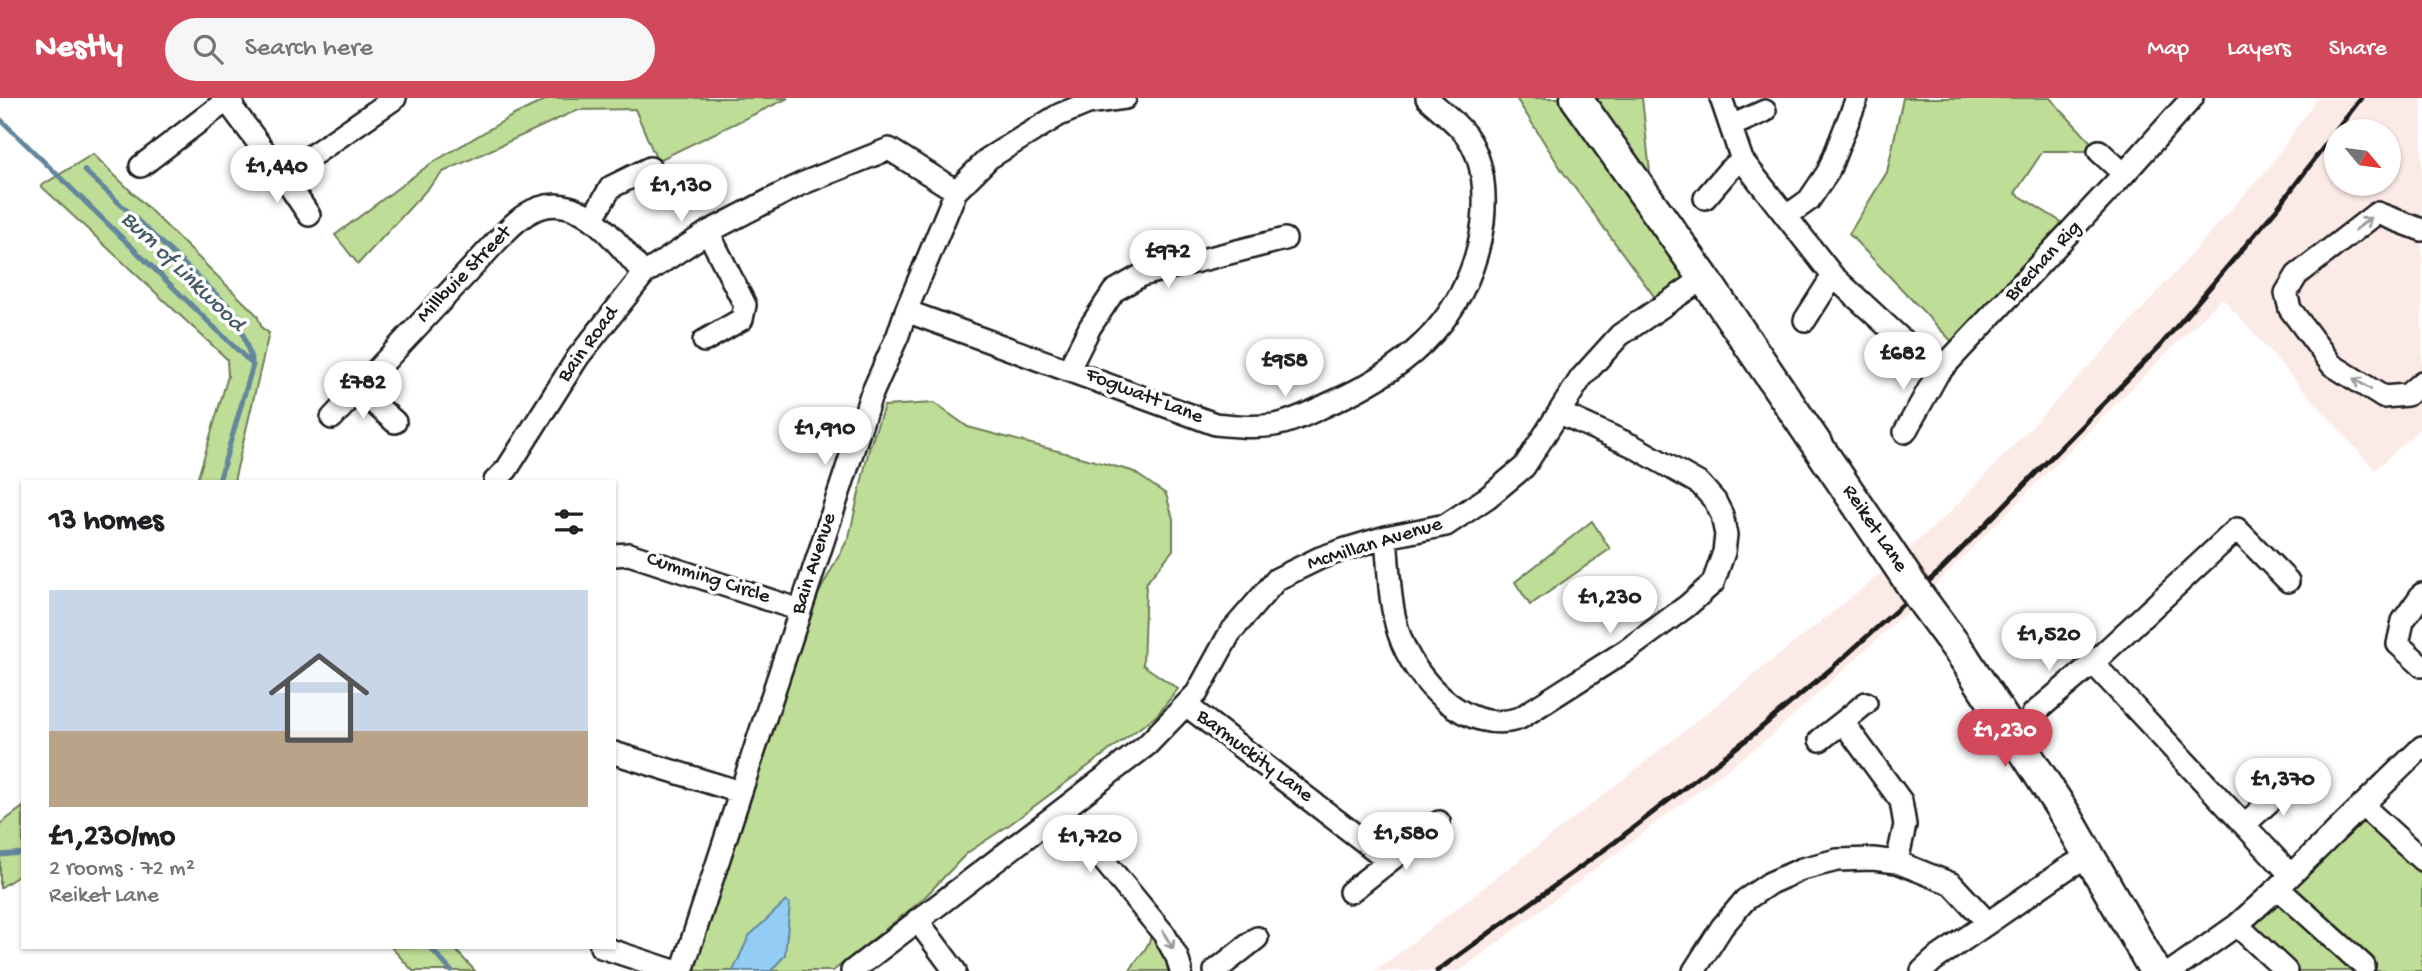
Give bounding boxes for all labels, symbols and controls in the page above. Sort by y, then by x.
search box [165,18,655,81]
text: Nestly [35,30,123,68]
icon: search [189,30,227,68]
text: Search here [245,34,373,65]
text: Map [2147,35,2189,64]
text: Layers [2227,35,2291,64]
text: Share [2329,35,2387,64]
north arrow [2324,119,2401,196]
map controls [2324,119,2401,196]
pin: £1,440 [220,146,334,205]
text: £1,440 [246,154,308,181]
pin: £1,130 [624,164,738,224]
text: £1,130 [650,173,712,200]
water label: Burn of Linkwood [115,206,251,339]
street label: Brechan Rig [2000,216,2088,308]
one-way arrow [2354,216,2372,231]
street label: Millbuie Street [412,219,519,329]
pin: £972 [1127,230,1209,290]
text: £972 [1146,239,1190,266]
street label: Bain Road [553,301,626,389]
pin: £682 [1862,332,1944,392]
pin: £958 [1244,340,1326,399]
text: £682 [1880,341,1926,368]
text: £958 [1262,348,1308,375]
pin: £782 [322,362,404,421]
street label: Fogwatt Lane [1081,363,1207,431]
text: £782 [340,370,386,397]
one-way arrow [2353,377,2373,391]
pin: £1,910 [768,408,882,467]
text: £1,910 [795,416,855,443]
street label: Reiket Lane [1836,480,1913,579]
icon: filters [550,503,588,541]
text: 13 homes [49,505,163,540]
street label: Bain Avenue [787,509,843,619]
street label: McMillan Avenue [1304,512,1447,577]
street label: Cumming Circle [643,547,774,611]
pin: £1,230 [1553,576,1667,636]
text: £1,230 [1579,585,1642,612]
pin: £1,520 [1992,614,2106,673]
text: £1,520 [2017,622,2081,649]
icon: home [256,635,382,761]
street label: Barmuckity Lane [1190,704,1318,810]
pin: £1,230 [1948,710,2062,769]
text: £1,230 [1974,718,2037,745]
pin: £1,370 [2226,758,2340,818]
text: £1,370 [2251,767,2315,794]
pin: £1,580 [1349,812,1463,872]
pin: £1,720 [1033,816,1147,875]
text: £1,230/mo [49,821,175,856]
text: £1,580 [1374,821,1438,848]
text: £1,720 [1058,824,1122,851]
text: 2 rooms · 72 m² [49,856,195,883]
text: Reiket Lane [49,883,159,910]
one-way arrow [1161,930,1175,950]

